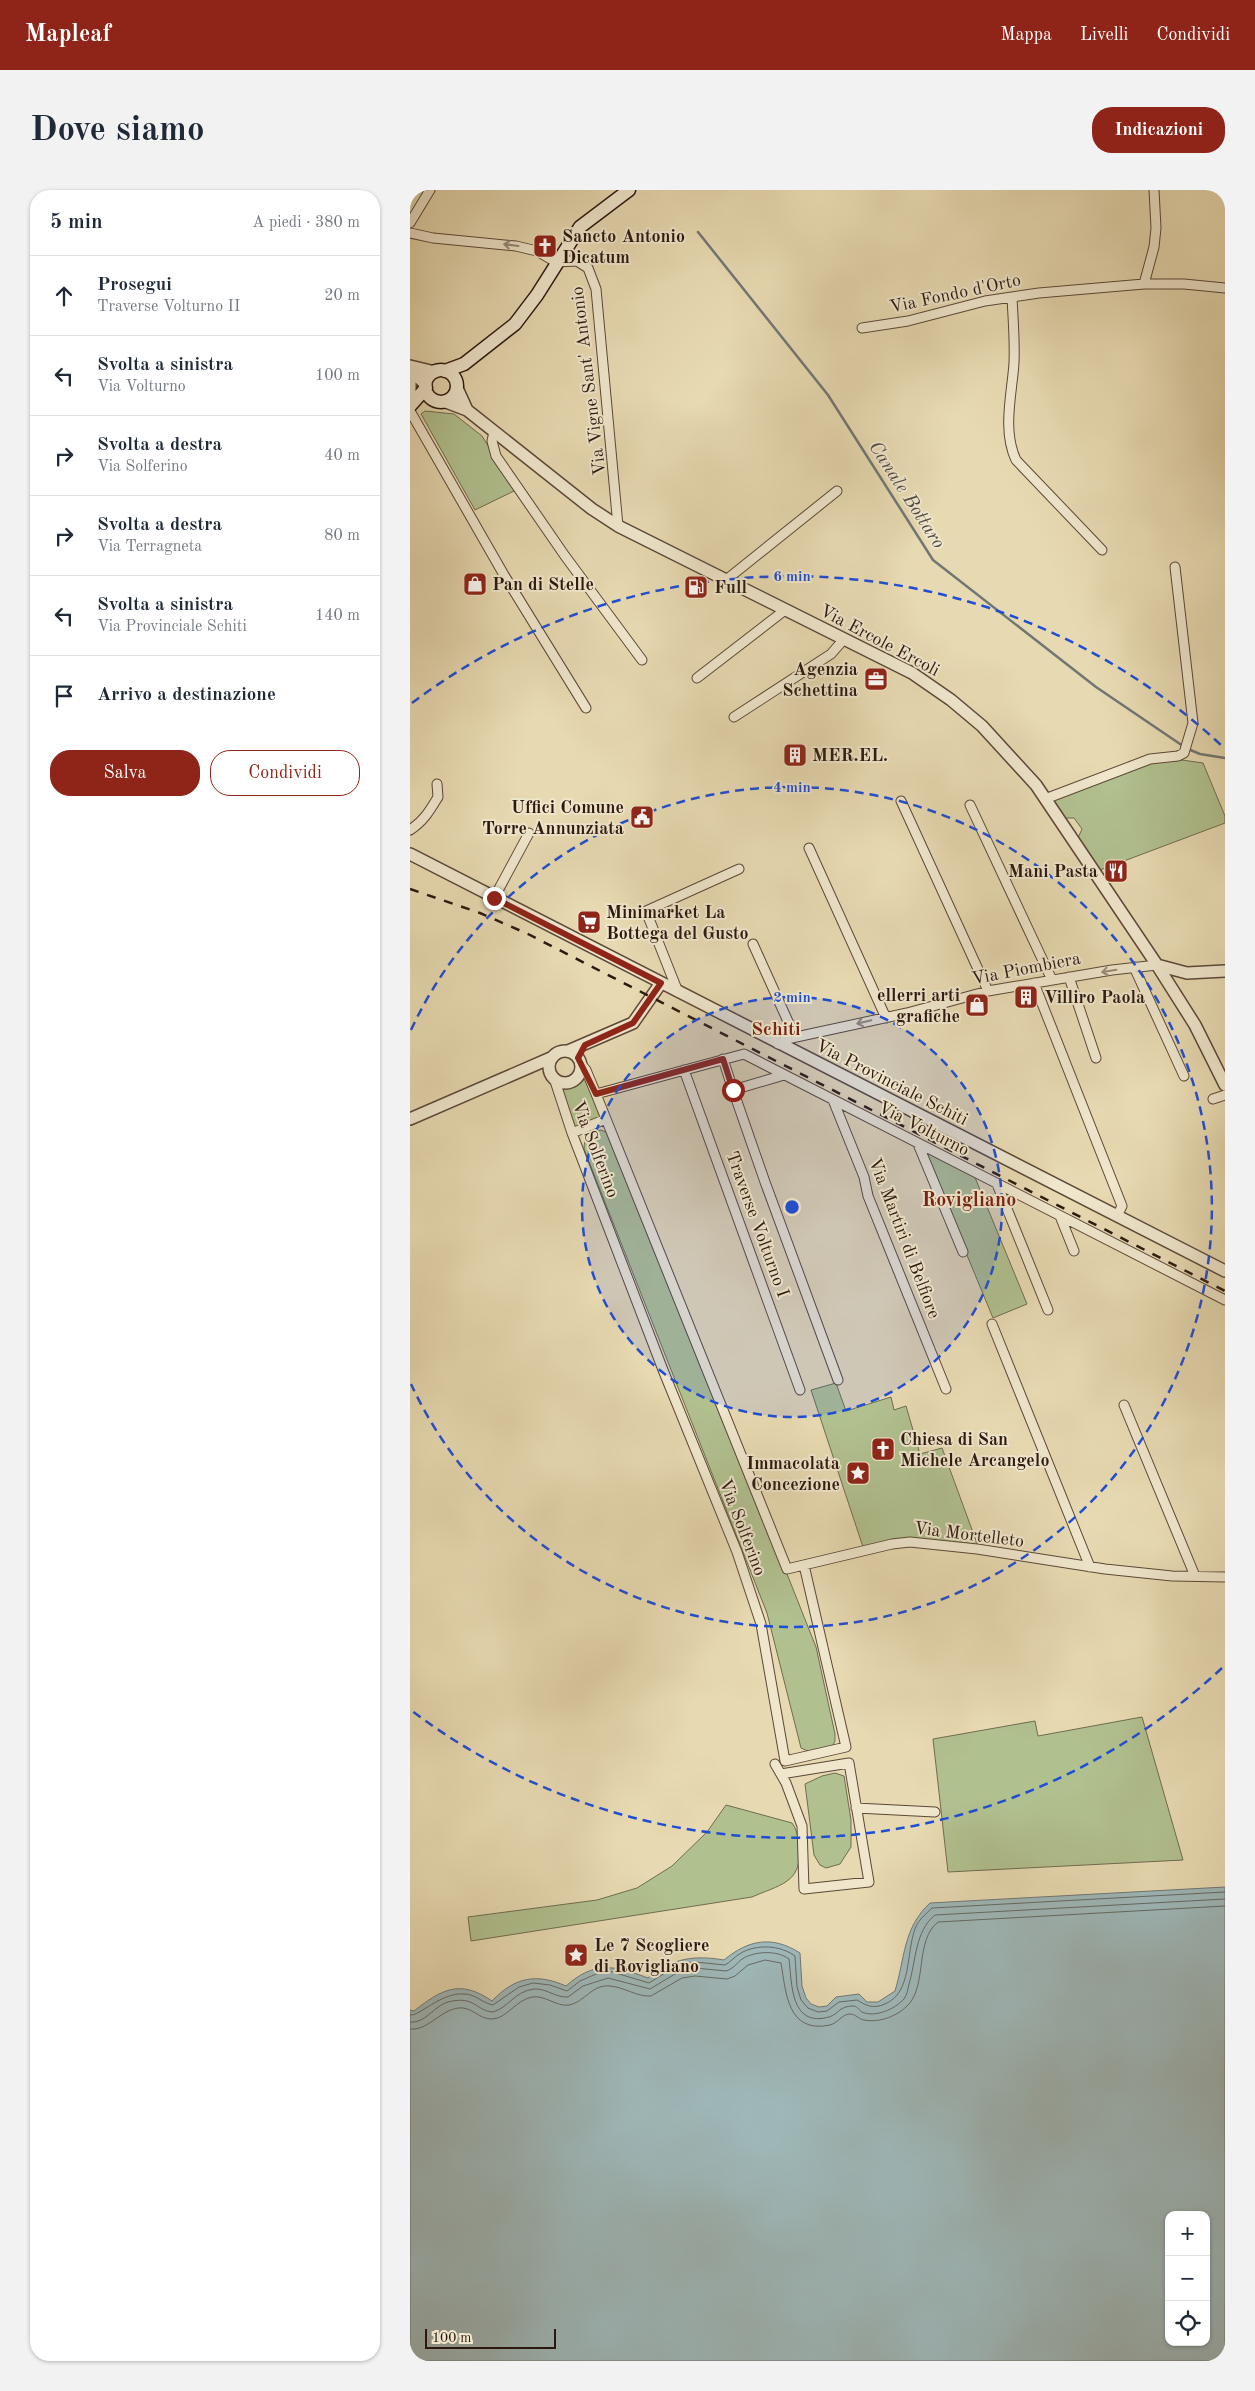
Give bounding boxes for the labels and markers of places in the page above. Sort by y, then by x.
place label: Sancto Antonio Dicatum [562,228,685,267]
church icon: Sancto Antonio Dicatum [532,233,558,259]
shop icon: Pan di Stelle [462,571,488,597]
fuel station icon: Full [683,574,709,600]
place label: Pan di Stelle [492,576,594,594]
place label: Full [714,579,748,597]
place label: Agenzia Schettina [782,661,858,700]
office icon: Agenzia Schettina [863,666,889,692]
building icon: MER.EL. [782,742,808,768]
place label: MER.EL. [812,747,888,765]
place label: Uffici Comune Torre Annunziata [482,799,624,838]
public building icon: Uffici Comune Torre Annunziata [629,804,655,830]
restaurant icon: Mani Pasta [1103,858,1129,884]
place label: Mani Pasta [1008,863,1098,881]
place label: Minimarket La Bottega del Gusto [606,904,749,943]
supermarket icon: Minimarket La Bottega del Gusto [576,909,602,935]
building icon: Villiro Paola [1013,984,1039,1010]
place label: ellerri arti grafiche [877,987,960,1026]
place label: Villiro Paola [1044,989,1145,1007]
shop icon: ellerri arti grafiche [964,992,990,1018]
centre of rings [783,1198,801,1216]
place label: Chiesa di San Michele Arcangelo [900,1431,1049,1470]
church icon: Chiesa di San Michele Arcangelo [870,1436,896,1462]
place label: Immacolata Concezione [746,1455,840,1494]
place icon: Immacolata Concezione [845,1460,871,1486]
place label: Le 7 Scogliere di Rovigliano [594,1937,709,1976]
place icon: Le 7 Scogliere di Rovigliano [563,1942,589,1968]

